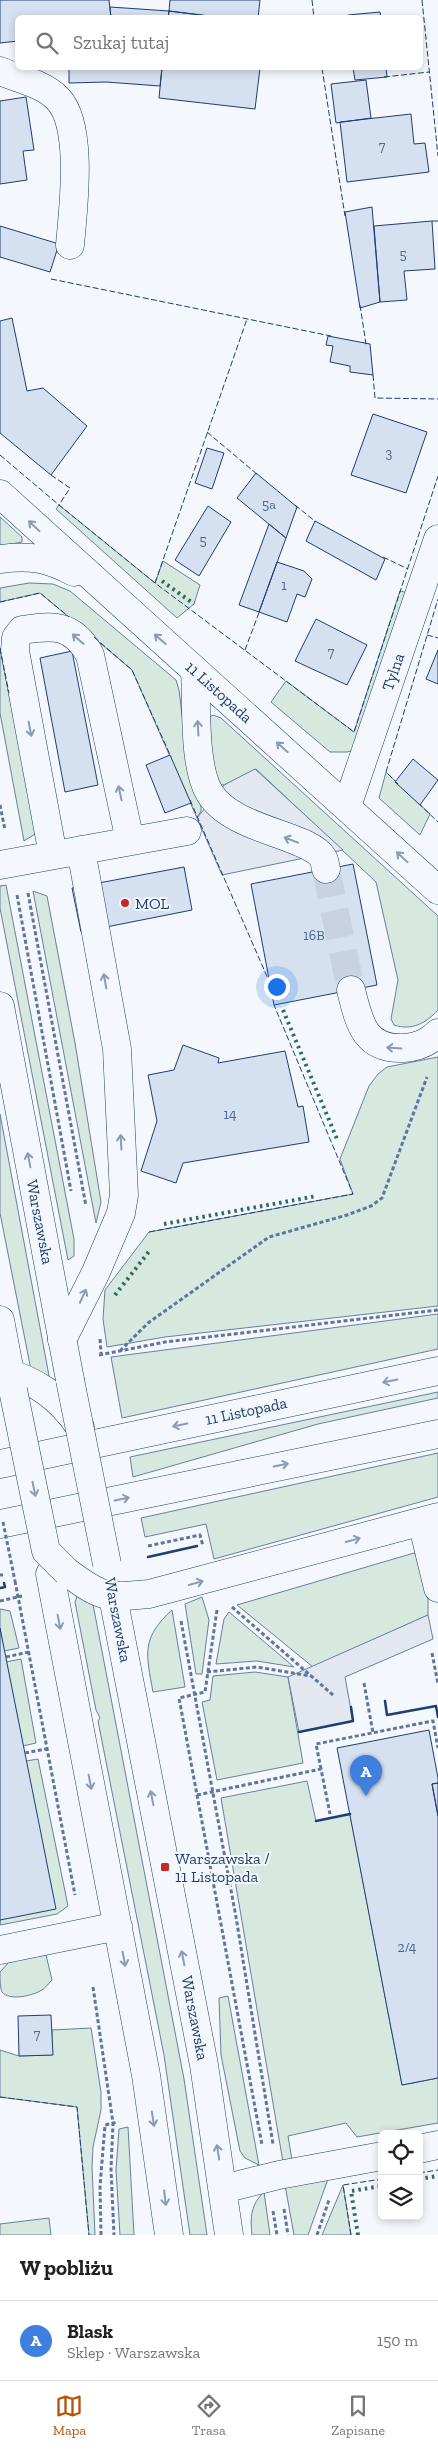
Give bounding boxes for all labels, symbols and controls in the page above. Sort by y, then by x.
search box [15,15,423,70]
icon: search [33,29,61,57]
text: Szukaj tutaj [73,31,169,54]
house number: 7 [379,138,386,155]
house number: 5 [399,246,407,263]
house number: 3 [386,445,393,462]
house number: 5a [262,496,276,513]
one-way arrow [28,520,41,532]
house number: 5 [199,532,207,549]
house number: 1 [281,577,287,594]
one-way arrow [71,633,84,644]
one-way arrow [154,634,167,645]
house number: 7 [328,644,335,661]
street label: Tylna [378,650,408,693]
street label: 11 Listopada [182,657,257,727]
one-way arrow [193,720,203,736]
one-way arrow [25,721,35,737]
one-way arrow [275,742,288,753]
one-way arrow [115,786,124,802]
one-way arrow [284,835,299,844]
one-way arrow [396,851,409,863]
place label: MOL [135,894,169,913]
marker: MOL [119,897,131,909]
house number: 16B [303,927,325,944]
one-way arrow [99,973,109,989]
your location [264,974,290,1000]
one-way arrow [387,1043,403,1052]
house number: 14 [224,1106,237,1123]
one-way arrow [117,1134,126,1150]
one-way arrow [23,1152,33,1168]
street label: Warszawska [22,1178,58,1266]
one-way arrow [79,1289,88,1304]
one-way arrow [383,1376,399,1386]
street label: 11 Listopada [203,1393,289,1429]
one-way arrow [172,1421,188,1430]
one-way arrow [272,1460,288,1470]
one-way arrow [29,1480,39,1496]
one-way arrow [113,1494,129,1503]
one-way arrow [345,1535,361,1545]
street label: Warszawska [100,1576,136,1664]
one-way arrow [188,1577,204,1587]
one-way arrow [55,1614,65,1630]
pin: A [350,1755,382,1796]
one-way arrow [86,1773,95,1789]
one-way arrow [147,1791,157,1807]
place label: Warszawska / 11 Listopada [175,1849,270,1886]
marker: Warszawska / 11 Listopada [159,1861,171,1873]
house number: 2/4 [398,1939,417,1956]
one-way arrow [120,1950,129,1966]
one-way arrow [178,1950,187,1966]
street label: Warszawska [177,1974,213,2062]
house number: 7 [34,2026,41,2043]
one-way arrow [149,2110,159,2126]
map controls [378,2130,423,2220]
button: locate [378,2130,423,2175]
one-way arrow [212,2144,222,2160]
button: layers [378,2175,423,2220]
one-way arrow [160,2190,170,2206]
text: W pobliżu [20,2255,113,2280]
text: Blask [67,2320,113,2343]
text: A [31,2331,42,2350]
text: 150 m [377,2331,418,2350]
text: Sklep · Warszawska [67,2343,200,2362]
tab: Mapa [53,2392,86,2439]
tab: Trasa [192,2392,226,2439]
tab: Zapisane [331,2392,385,2439]

